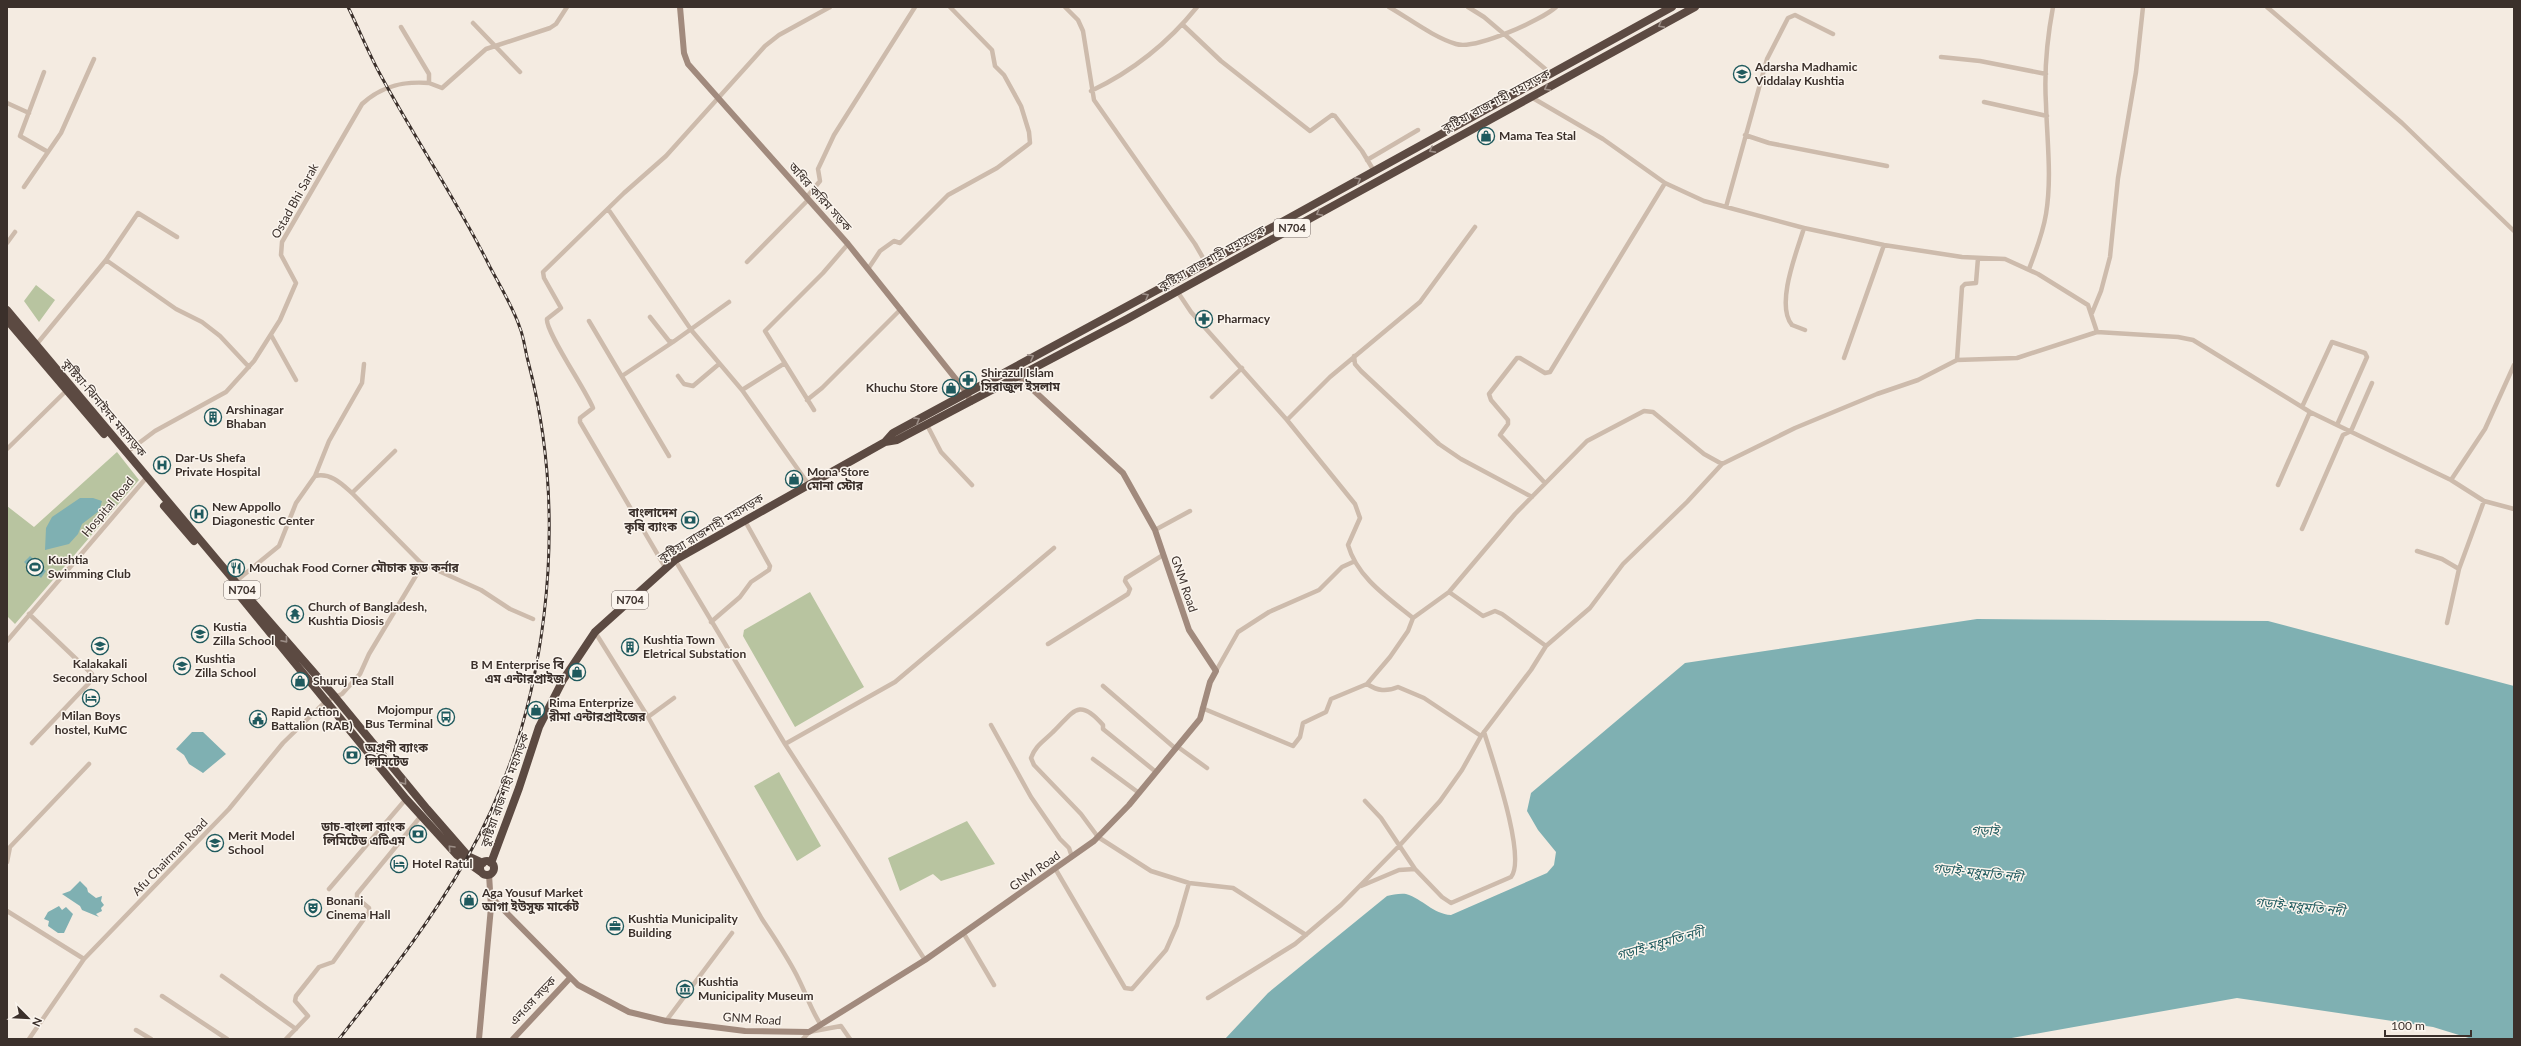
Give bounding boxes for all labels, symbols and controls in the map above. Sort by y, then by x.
one-way arrow [1657,21,1665,28]
place label: Adarsha Madhamic Viddalay Kushtia [1754,59,1858,88]
school or university icon: Adarsha Madhamic Viddalay Kushtia [1732,64,1752,84]
street label: কুষ্টিয়া রাজশাহী মহাসড়ক [1438,66,1553,137]
one-way arrow [1543,83,1551,90]
shop icon: Mama Tea Stal [1476,126,1496,146]
place label: Mama Tea Stal [1499,128,1576,143]
one-way arrow [1429,145,1437,152]
street label: অধির করিম সড়ক [785,158,855,234]
street label: Ostad Bhi Sarak [268,160,322,241]
one-way arrow [1353,177,1361,184]
one-way arrow [1316,208,1323,216]
road number: N704 [1274,219,1310,237]
street label: কুষ্টিয়া রাজশাহী মহাসড়ক [1155,222,1269,295]
one-way arrow [1142,294,1149,301]
pharmacy icon: Pharmacy [1194,309,1214,329]
place label: Pharmacy [1217,311,1271,326]
street label: কুষ্টিয়া-ঝিনাইদহ মহাসড়ক [58,355,150,460]
one-way arrow [1027,355,1034,362]
place label: Shirazul Islam সিরাজুল ইসলাম [980,365,1060,394]
pharmacy icon: Shirazul Islam সিরাজুল ইসলাম [958,370,978,390]
shop icon: Khuchu Store [941,378,961,398]
place label: Khuchu Store [866,380,939,395]
place label: Arshinagar Bhaban [225,402,284,431]
building icon: Arshinagar Bhaban [203,407,223,427]
one-way arrow [913,417,920,425]
place label: Dar-Us Shefa Private Hospital [175,450,260,479]
hospital icon: Dar-Us Shefa Private Hospital [152,455,172,475]
place label: Mona Store মোনা স্টোর [807,464,870,493]
shop icon: Mona Store মোনা স্টোর [784,469,804,489]
street label: Hospital Road [78,474,137,540]
street label: কুষ্টিয়া রাজশাহী মহাসড়ক [654,490,767,566]
place label: New Appollo Diagonestic Center [212,499,315,528]
hospital icon: New Appollo Diagonestic Center [189,504,209,524]
place label: বাংলাদেশ কৃষি ব্যাংক [623,505,677,535]
bank icon: বাংলাদেশ কৃষি ব্যাংক [680,510,700,530]
place label: Kushtia Swimming Club [48,552,131,581]
street label: GNM Road [1168,554,1201,614]
sports icon: Kushtia Swimming Club [25,557,45,577]
restaurant icon: Mouchak Food Corner মৌচাক ফুড কর্নার [226,558,246,578]
place label: Mouchak Food Corner মৌচাক ফুড কর্নার [249,560,460,576]
road number: N704 [224,581,260,599]
road number: N704 [612,591,648,609]
place label: Church of Bangladesh, Kushtia Diosis [308,599,427,628]
temple icon: Church of Bangladesh, Kushtia Diosis [285,604,305,624]
place label: Kustia Zilla School [213,619,274,648]
school or university icon: Kustia Zilla School [190,624,210,644]
place label: Kushtia Town Eletrical Substation [643,632,746,661]
one-way arrow [280,635,287,642]
school or university icon: Kalakakali Secondary School [90,636,110,656]
building icon: Kushtia Town Eletrical Substation [620,637,640,657]
place label: Kushtia Zilla School [195,651,256,680]
place label: Kalakakali Secondary School [53,656,147,685]
school or university icon: Kushtia Zilla School [172,656,192,676]
place label: B M Enterprise বি এম এন্টারপ্রাইজ [471,657,565,686]
shop icon: B M Enterprise বি এম এন্টারপ্রাইজ [567,662,587,682]
shop icon: Shuruj Tea Stall [290,671,310,691]
place label: Shuruj Tea Stall [313,673,394,688]
hotel icon: Milan Boys hostel, KuMC [81,688,101,708]
place label: Rima Enterprize রীমা এন্টারপ্রাইজের [548,695,646,724]
shop icon: Rima Enterprize রীমা এন্টারপ্রাইজের [526,700,546,720]
place label: Mojompur Bus Terminal [365,702,434,731]
place label: Rapid Action Battalion (RAB) [271,704,353,733]
bus stop icon: Mojompur Bus Terminal [436,707,456,727]
place label: Milan Boys hostel, KuMC [55,708,127,737]
public building icon: Rapid Action Battalion (RAB) [248,709,268,729]
street label: কুষ্টিয়া রাজশাহী মহাসড়ক [477,730,533,850]
place label: অগ্রণী ব্যাংক লিমিটেড [364,740,428,769]
bank icon: অগ্রণী ব্যাংক লিমিটেড [342,745,362,765]
one-way arrow [400,778,407,785]
street label: Afu Chairman Road [129,815,210,899]
place label: ডাচ-বাংলা ব্যাংক লিমিটেড এটিএম [320,819,406,848]
water label: গড়াই [1971,822,2002,838]
bank icon: ডাচ-বাংলা ব্যাংক লিমিটেড এটিএম [408,824,428,844]
place label: Merit Model School [228,828,295,857]
school or university icon: Merit Model School [205,833,225,853]
one-way arrow [448,845,456,853]
street label: GNM Road [1006,848,1063,894]
hotel icon: Hotel Ratul [389,854,409,874]
place label: Hotel Ratul [412,856,472,871]
water label: গড়াই-মধুমতি নদী [1932,859,2026,885]
place label: Aga Yousuf Market আগা ইউসুফ মার্কেট [481,885,584,915]
shop icon: Aga Yousuf Market আগা ইউসুফ মার্কেট [459,890,479,910]
place label: Bonani Cinema Hall [326,893,390,922]
water label: গড়াই-মধুমতি নদী [2254,893,2348,919]
theatre icon: Bonani Cinema Hall [303,898,323,918]
place label: Kushtia Municipality Building [628,911,738,940]
office icon: Kushtia Municipality Building [605,916,625,936]
water label: গড়াই-মধুমতি নদী [1614,922,1708,963]
street label: এনএস সড়ক [506,973,559,1028]
place label: Kushtia Municipality Museum [698,974,813,1003]
museum icon: Kushtia Municipality Museum [675,979,695,999]
north arrow [8,998,48,1038]
street label: GNM Road [722,1009,782,1028]
scale bar [2385,1012,2471,1038]
text: N [30,1016,45,1029]
text: 100 m [2391,1018,2425,1033]

